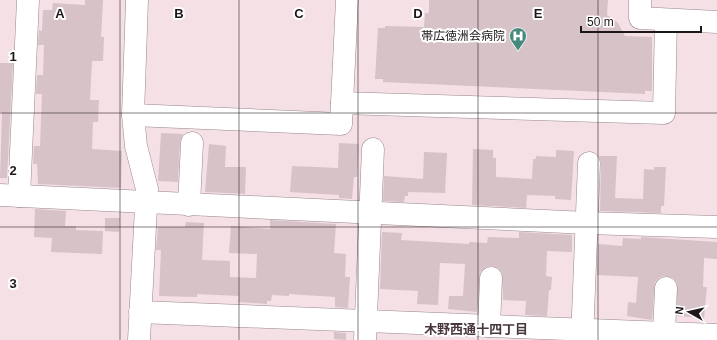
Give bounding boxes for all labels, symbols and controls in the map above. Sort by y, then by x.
text: A [55,6,65,21]
text: B [174,6,184,21]
text: C [294,6,304,21]
text: D [413,6,423,21]
text: E [534,6,543,21]
scale bar [581,8,701,34]
text: 50 m [587,15,614,29]
hospital icon: 帯広徳洲会病院 [508,26,528,51]
place label: 帯広徳洲会病院 [421,29,505,43]
text: 1 [9,49,17,64]
text: 2 [9,163,17,178]
text: 3 [9,276,17,291]
north arrow [669,292,709,332]
text: N [673,306,686,315]
district label: 木野西通十四丁目 [424,322,528,337]

